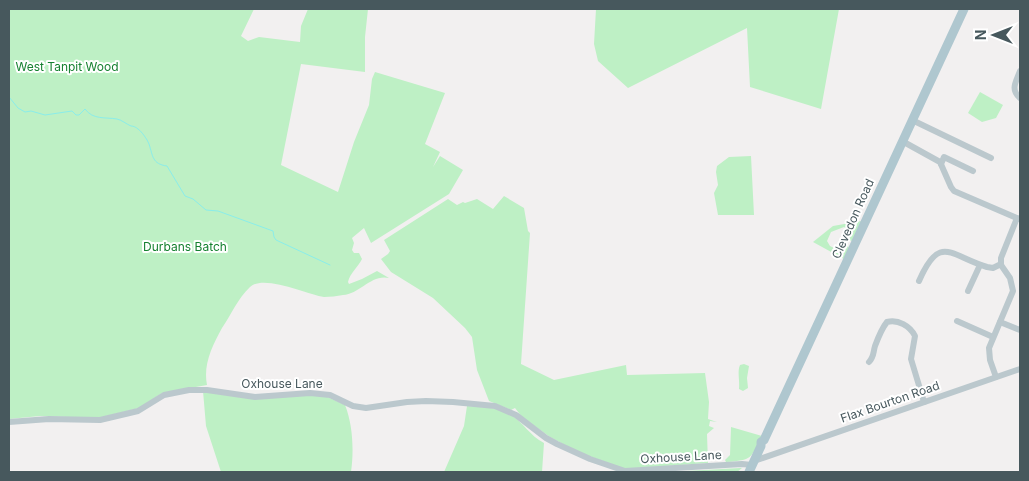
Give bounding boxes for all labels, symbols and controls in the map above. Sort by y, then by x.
north arrow [969,10,1019,60]
text: N [972,30,989,40]
park label: West Tanpit Wood [15,59,119,74]
street label: Clevedon Road [828,177,877,261]
park label: Durbans Batch [143,239,227,254]
street label: Oxhouse Lane [241,376,323,391]
street label: Flax Bourton Road [838,378,941,426]
street label: Oxhouse Lane [640,447,722,466]

